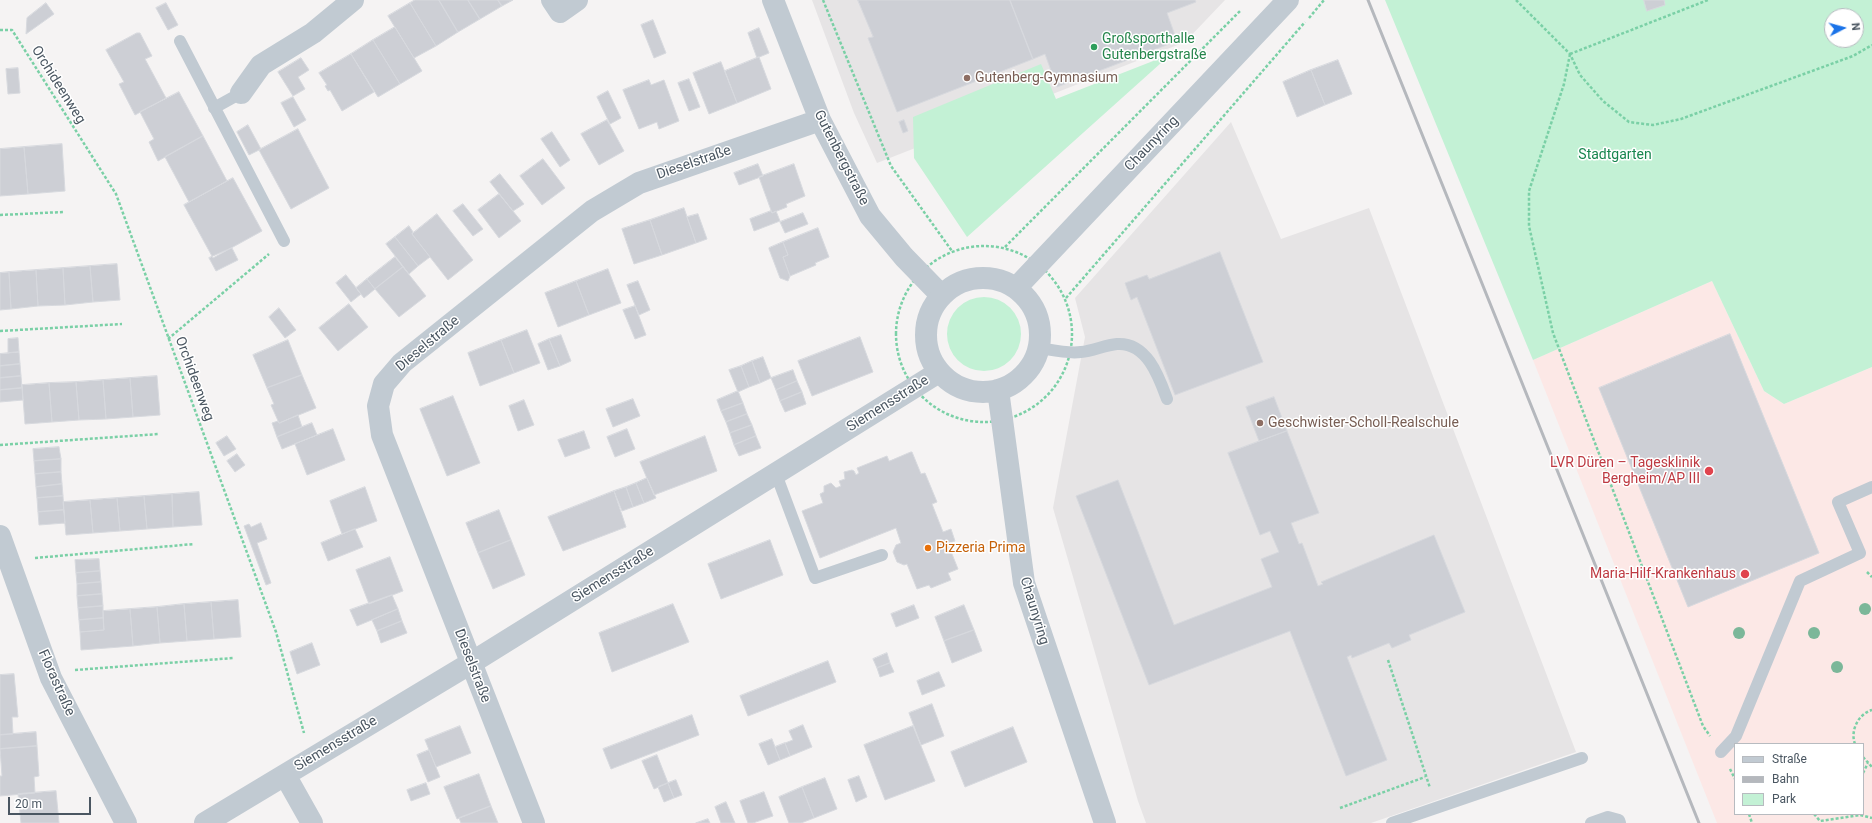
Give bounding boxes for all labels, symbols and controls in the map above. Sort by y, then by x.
north arrow [1824,8,1864,48]
text: N [1849,22,1862,31]
place label: Großsporthalle Gutenbergstraße [1102,31,1206,64]
marker: Großsporthalle Gutenbergstraße [1089,42,1099,52]
street label: Orchideenweg [27,43,89,127]
place label: Gutenberg-Gymnasium [975,70,1118,86]
marker: Gutenberg-Gymnasium [962,73,972,83]
street label: Gutenbergstraße [810,108,872,208]
street label: Chaunyring [1122,113,1182,175]
street label: Dieselstraße [655,142,733,184]
park label: Stadtgarten [1578,147,1652,163]
street label: Dieselstraße [393,313,463,375]
street label: Orchideenweg [171,334,217,424]
street label: Siemensstraße [844,372,932,436]
place label: Geschwister-Scholl-Realschule [1268,415,1459,431]
marker: Geschwister-Scholl-Realschule [1255,418,1265,428]
place label: LVR Düren – Tagesklinik Bergheim/AP III [1550,455,1700,488]
marker: LVR Düren – Tagesklinik Bergheim/AP III [1703,465,1715,477]
place label: Pizzeria Prima [936,540,1026,556]
street label: Siemensstraße [569,543,657,607]
marker: Pizzeria Prima [923,543,933,553]
place label: Maria-Hilf-Krankenhaus [1590,566,1736,582]
marker: Maria-Hilf-Krankenhaus [1739,568,1751,580]
street label: Chaunyring [1016,575,1052,647]
street label: Dieselstraße [450,627,494,705]
street label: Florastraße [34,647,78,719]
street label: Siemensstraße [292,713,380,775]
legend [1734,743,1864,815]
text: Straße [1772,752,1807,766]
text: Bahn [1772,772,1799,786]
scale bar [10,789,93,815]
text: Park [1772,792,1796,806]
text: 20 m [15,797,42,811]

